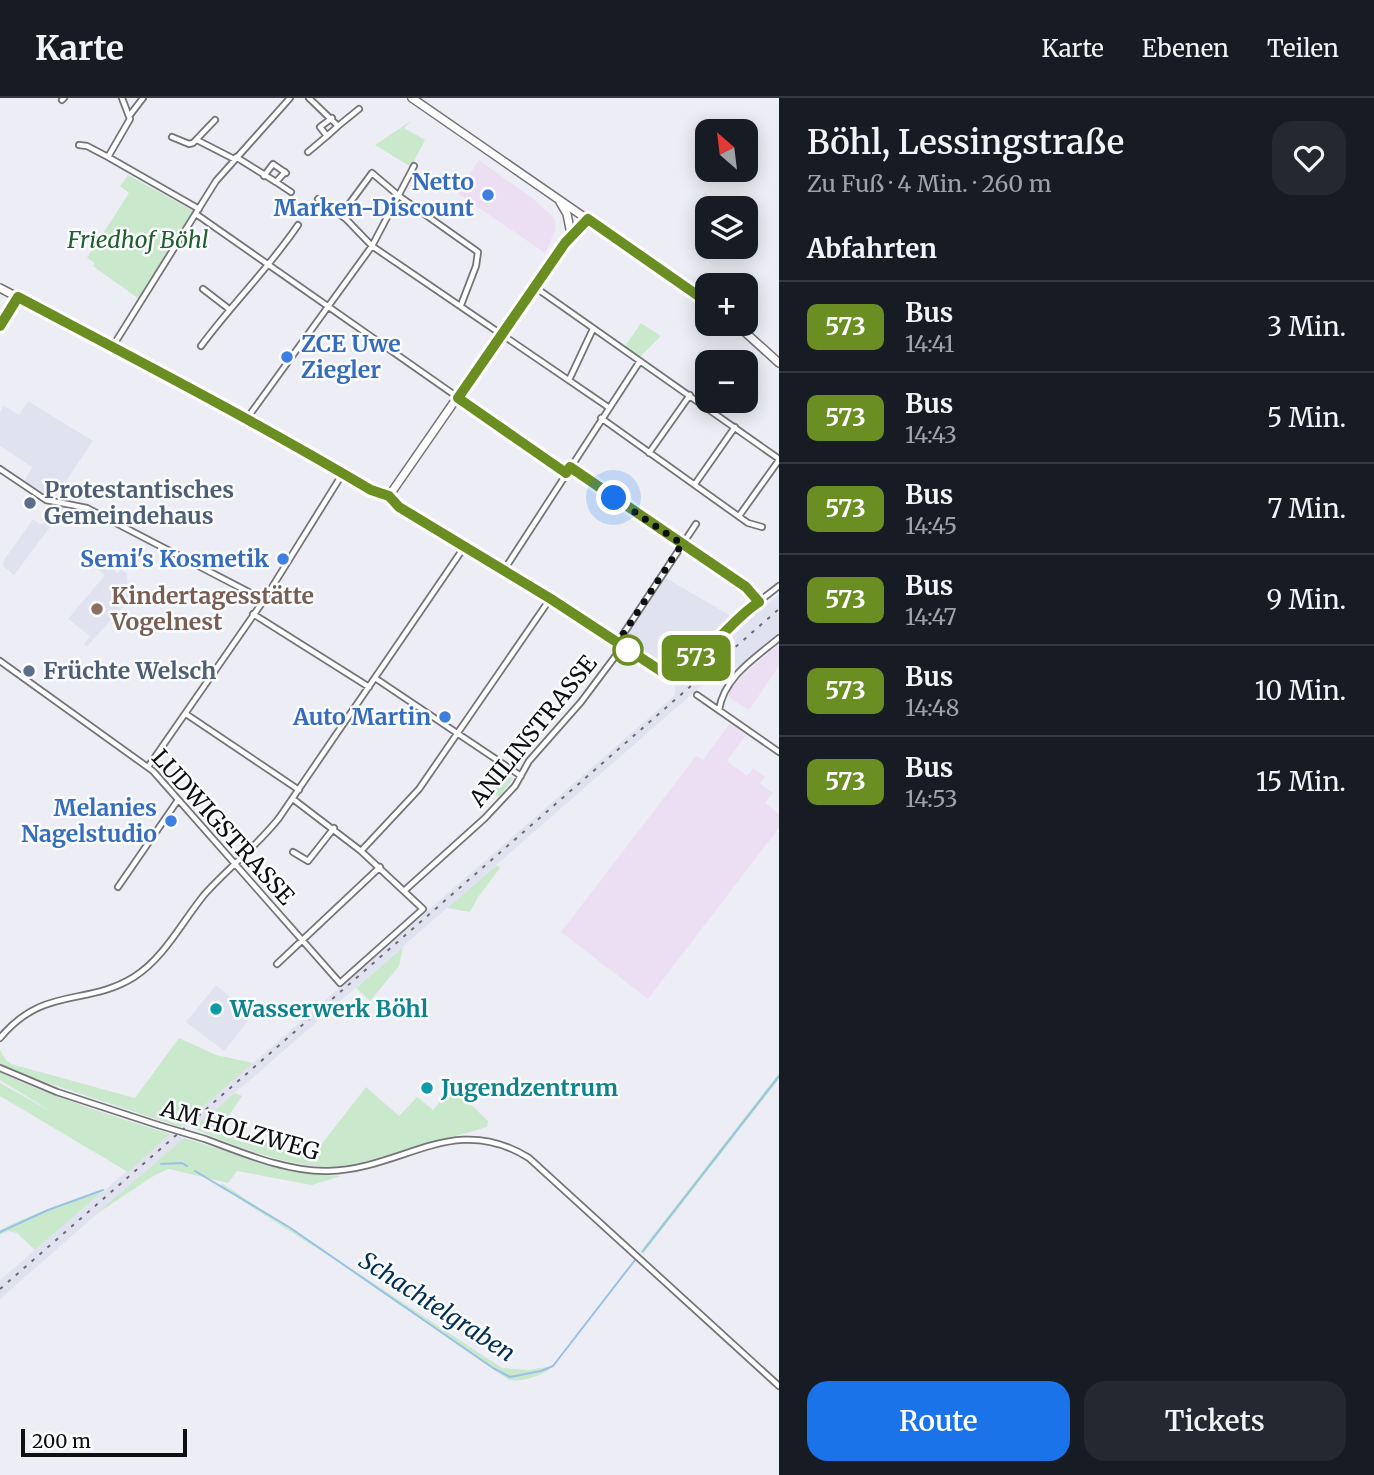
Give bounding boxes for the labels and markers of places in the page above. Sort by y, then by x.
place label: Netto Marken-Discount [273,167,474,222]
marker: Netto Marken-Discount [480,187,496,203]
place label: ZCE Uwe Ziegler [301,329,401,384]
marker: ZCE Uwe Ziegler [279,349,295,365]
place label: Protestantisches Gemeindehaus [44,475,234,530]
marker: Protestantisches Gemeindehaus [22,495,38,511]
place label: Semi's Kosmetik [80,544,269,573]
marker: Semi's Kosmetik [275,551,291,567]
place label: Kindertagesstätte Vogelnest [110,581,314,636]
marker: Kindertagesstätte Vogelnest [89,601,105,617]
unlabelled marker [613,635,643,665]
place label: Früchte Welsch [43,656,216,685]
marker: Früchte Welsch [21,663,37,679]
place label: Auto Martin [292,702,431,731]
marker: Auto Martin [437,709,453,725]
place label: Melanies Nagelstudio [21,793,157,848]
marker: Melanies Nagelstudio [163,813,179,829]
place label: Wasserwerk Böhl [229,994,429,1023]
marker: Wasserwerk Böhl [208,1001,224,1017]
place label: Jugendzentrum [440,1073,618,1102]
marker: Jugendzentrum [419,1080,435,1096]

